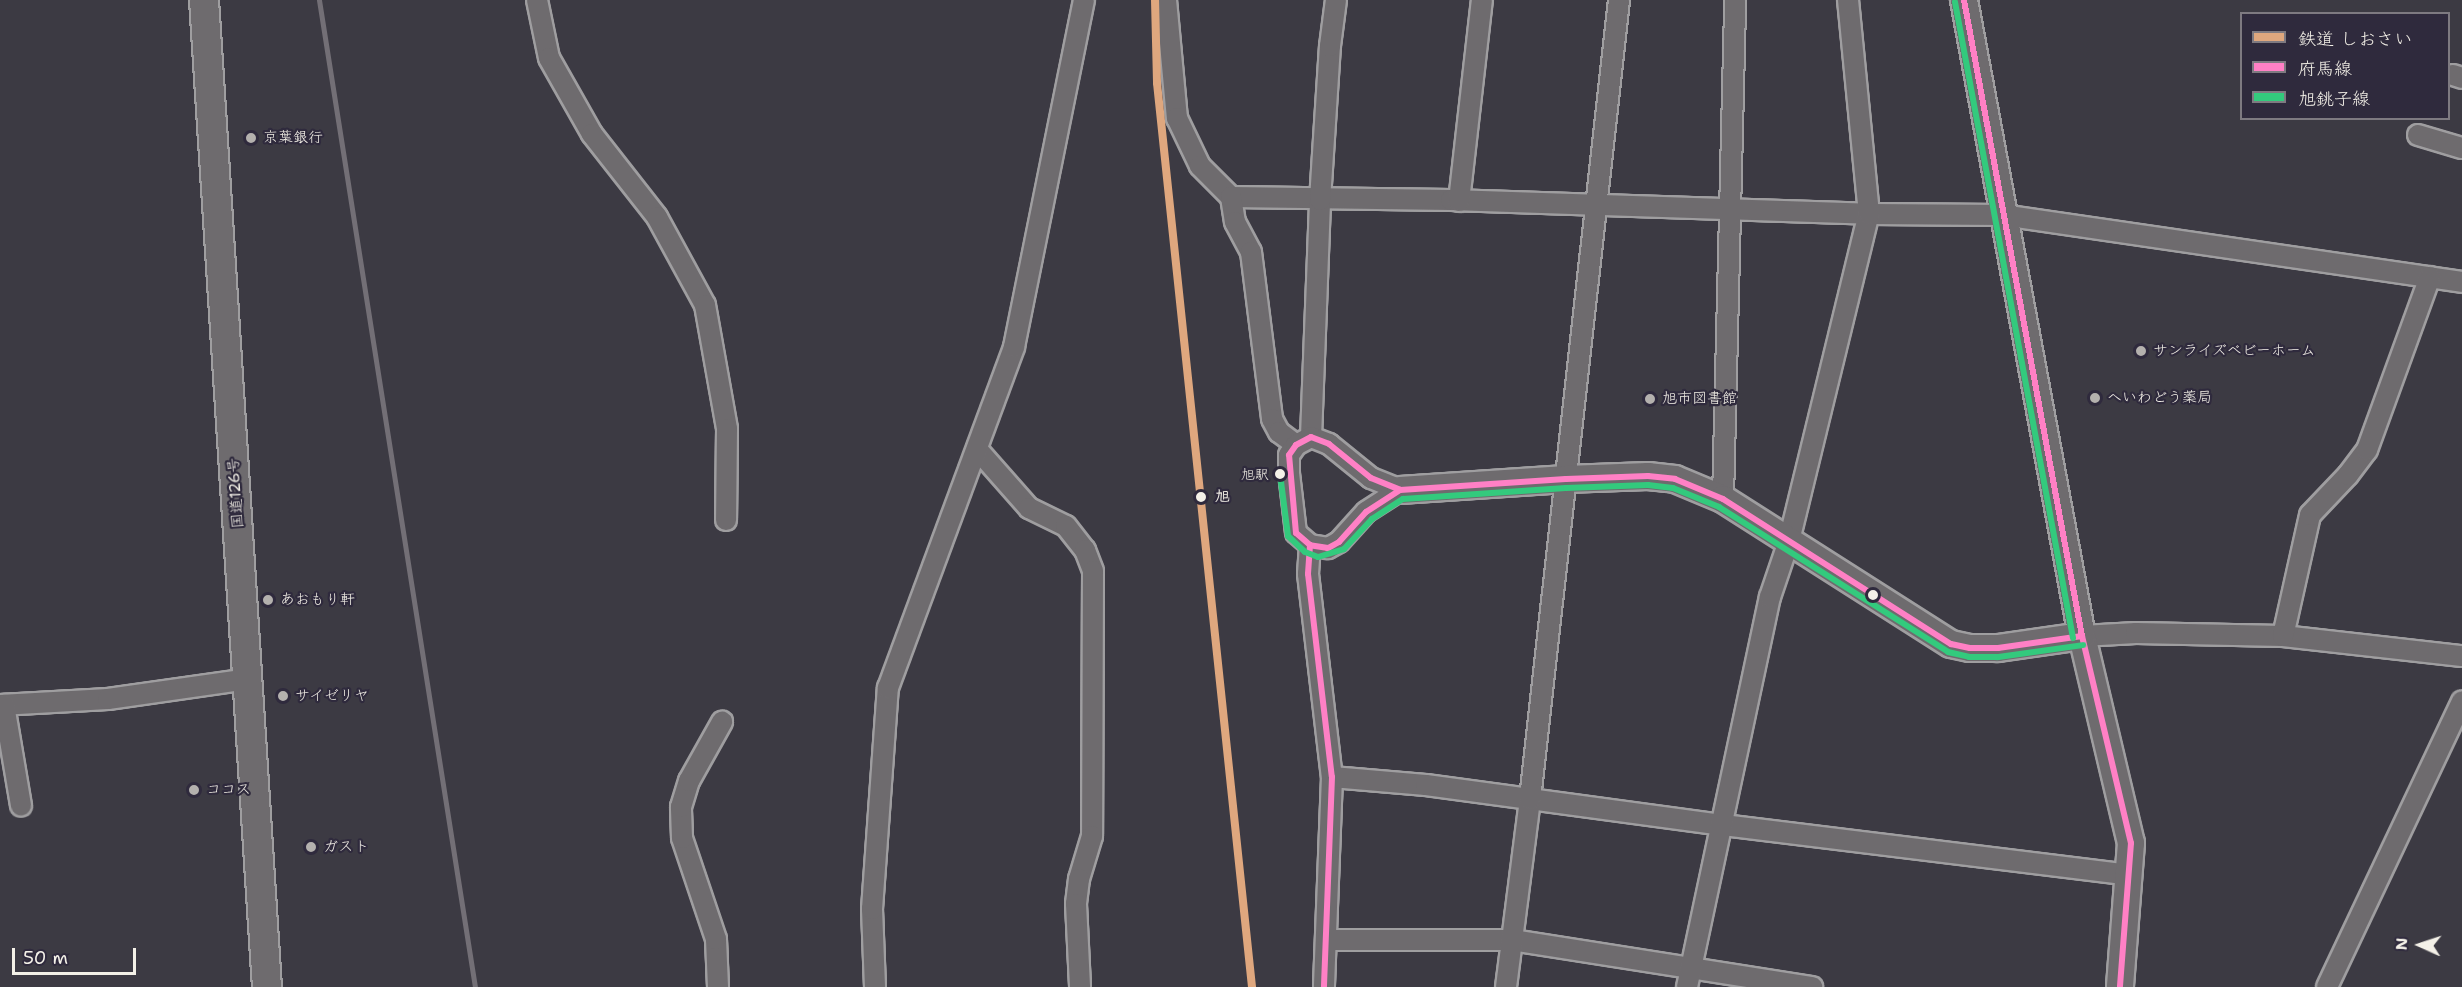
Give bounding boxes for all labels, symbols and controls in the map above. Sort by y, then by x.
legend [2240,12,2450,120]
text: 鉄道 しおさい [2298,27,2412,51]
text: 府馬線 [2298,57,2352,81]
text: 旭銚子線 [2298,87,2370,111]
place label: 京葉銀行 [263,129,323,147]
marker: 京葉銀行 [244,131,258,145]
place label: サンライズベビーホーム [2153,342,2317,360]
marker: サンライズベビーホーム [2134,344,2148,358]
place label: へいわどう薬局 [2107,389,2212,407]
place label: 旭市図書館 [1662,390,1737,408]
marker: へいわどう薬局 [2088,391,2102,405]
marker: 旭市図書館 [1643,392,1657,406]
street label: 国道126号 [225,457,247,529]
place label: 旭駅 [1241,466,1269,482]
marker: 旭駅 [1274,468,1286,480]
marker: 旭 [1192,488,1210,506]
place label: 旭 [1215,488,1230,506]
unlabelled marker [1867,589,1879,601]
place label: あおもり軒 [280,591,355,609]
marker: あおもり軒 [261,593,275,607]
place label: サイゼリヤ [295,687,370,705]
marker: サイゼリヤ [276,689,290,703]
place label: ココス [206,781,251,799]
marker: ココス [187,783,201,797]
place label: ガスト [323,838,368,856]
marker: ガスト [304,840,318,854]
north arrow [2390,915,2450,975]
scale bar [15,936,140,974]
text: N [2391,937,2412,951]
text: 50 m [23,946,68,970]

